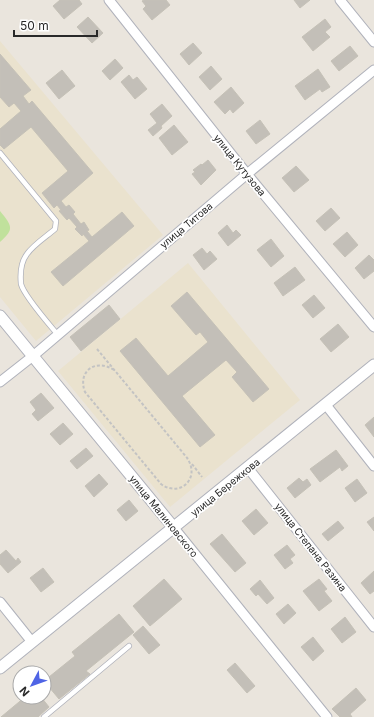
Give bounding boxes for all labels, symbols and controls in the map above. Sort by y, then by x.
scale bar [14,12,97,38]
text: 50 m [20,18,49,33]
street label: улица Кутузова [211,132,269,198]
street label: улица Титова [157,200,215,250]
street label: улица Бережкова [188,455,262,519]
street label: улица Малиновского [127,473,201,559]
street label: улица Степана Разина [273,500,349,594]
north arrow [12,665,52,705]
text: N [16,684,32,699]

